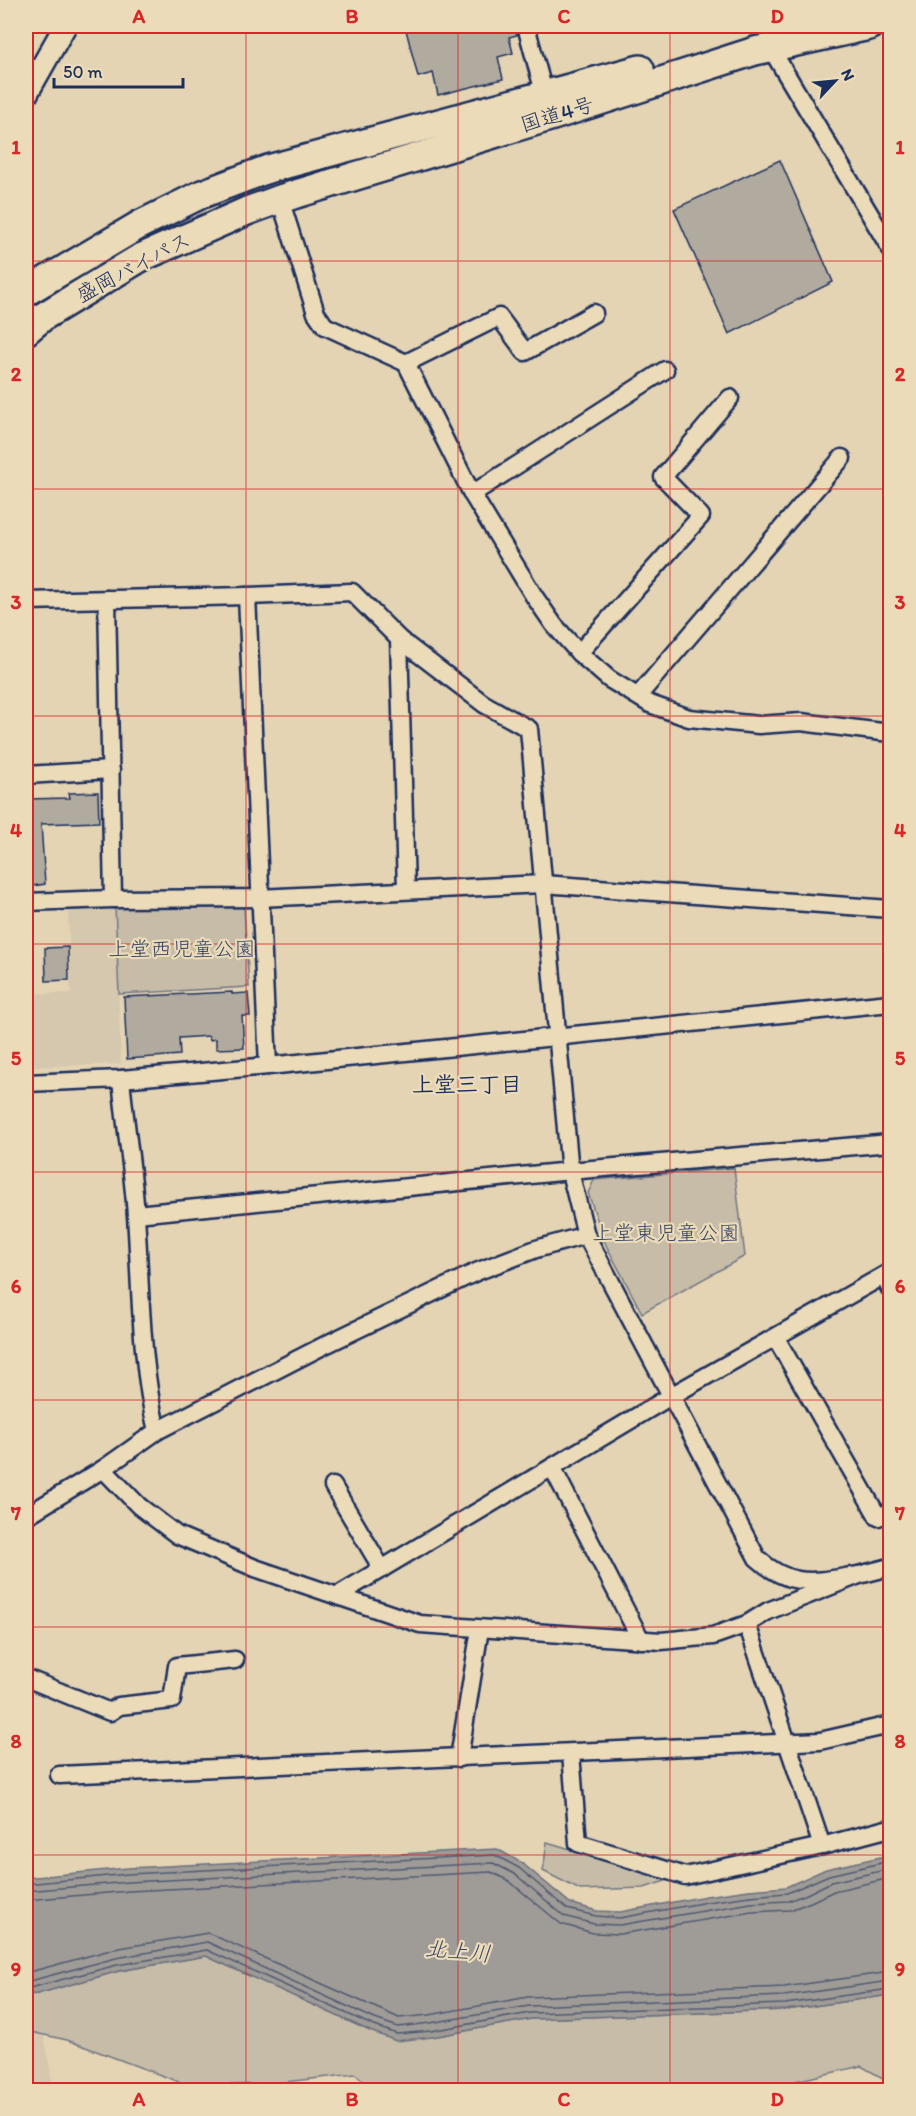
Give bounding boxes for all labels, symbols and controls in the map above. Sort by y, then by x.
text: A [132,4,146,28]
text: B [346,4,359,28]
text: C [558,4,571,28]
text: D [770,4,784,28]
scale bar [54,51,183,89]
north arrow [805,51,865,111]
text: 50 m [63,61,103,83]
text: N [837,66,859,84]
street label: 国道4号 [517,91,597,137]
text: 1 [11,135,21,159]
text: 1 [895,135,905,159]
street label: 盛岡バイパス [72,226,194,308]
text: 2 [11,362,22,386]
text: 2 [895,362,906,386]
text: 3 [11,590,22,614]
text: 3 [895,590,906,614]
text: 4 [10,818,22,842]
text: 4 [894,818,906,842]
park label: 上堂西児童公園 [109,936,256,961]
text: 5 [11,1046,22,1070]
text: 5 [895,1046,906,1070]
district label: 上堂三丁目 [412,1071,522,1098]
park label: 上堂東児童公園 [593,1220,740,1245]
text: 6 [11,1274,22,1298]
text: 6 [895,1274,906,1298]
text: 7 [10,1501,21,1525]
text: 7 [894,1501,905,1525]
text: 8 [11,1729,22,1753]
text: 8 [895,1729,906,1753]
water label: 北上川 [424,1935,492,1967]
text: 9 [11,1957,21,1981]
text: 9 [895,1957,905,1981]
text: A [132,2087,146,2111]
text: B [346,2087,359,2111]
text: C [558,2087,571,2111]
text: D [770,2087,784,2111]

